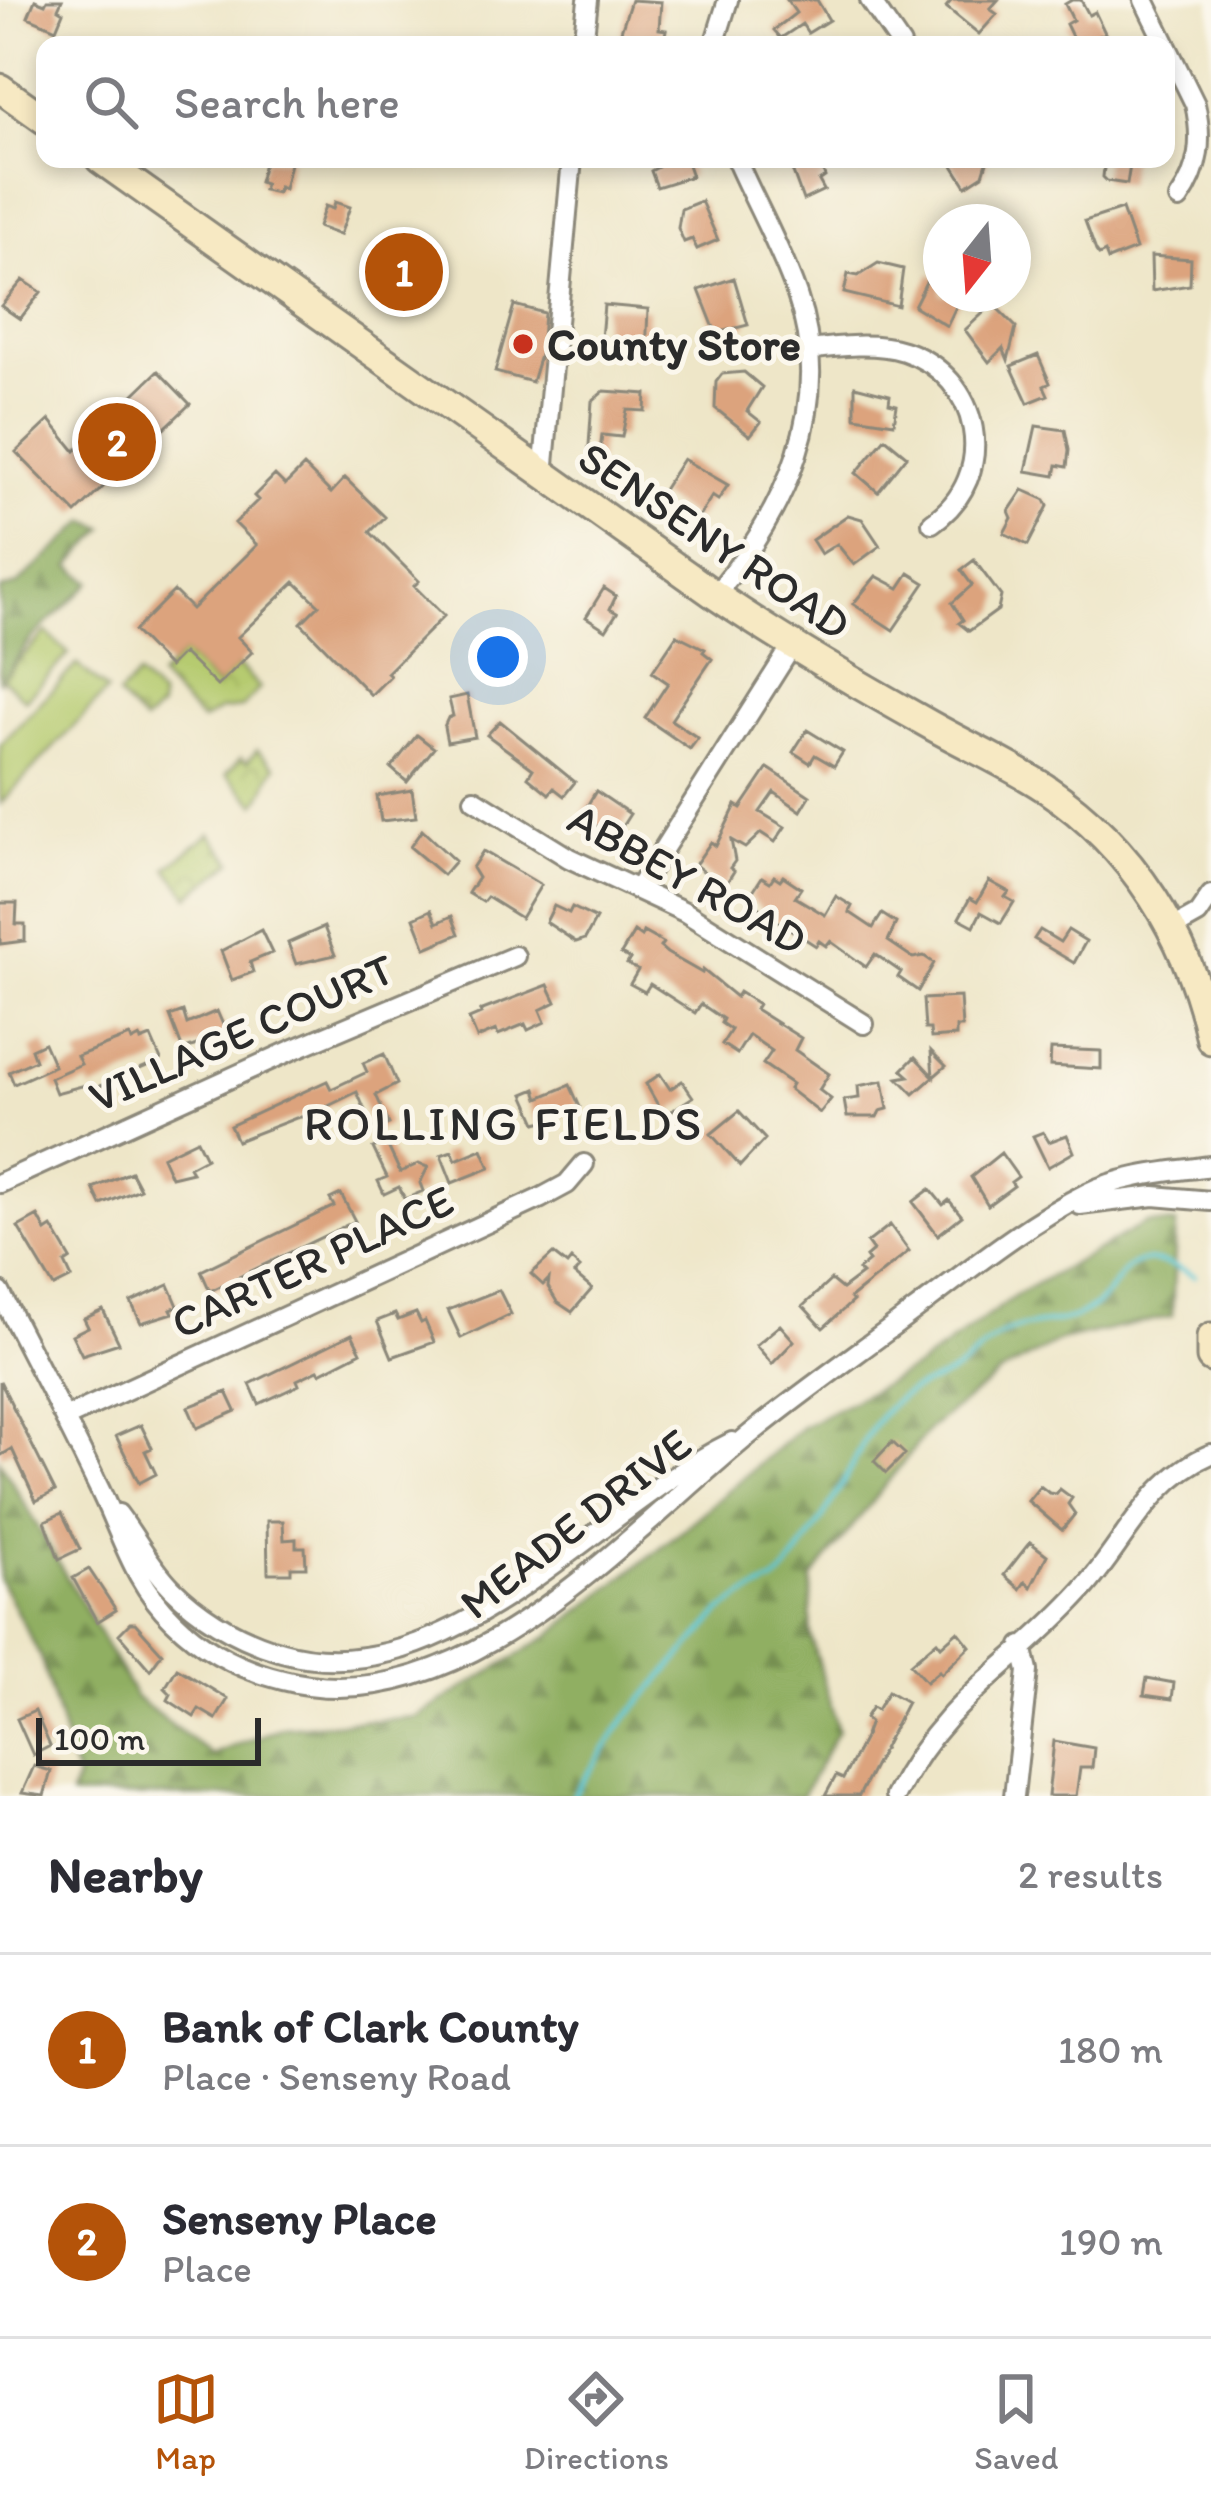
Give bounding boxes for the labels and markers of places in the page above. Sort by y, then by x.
pin: 1 [365,227,443,317]
place label: County Store [547,317,801,371]
marker: County Store [510,331,536,357]
pin: 2 [78,397,156,487]

